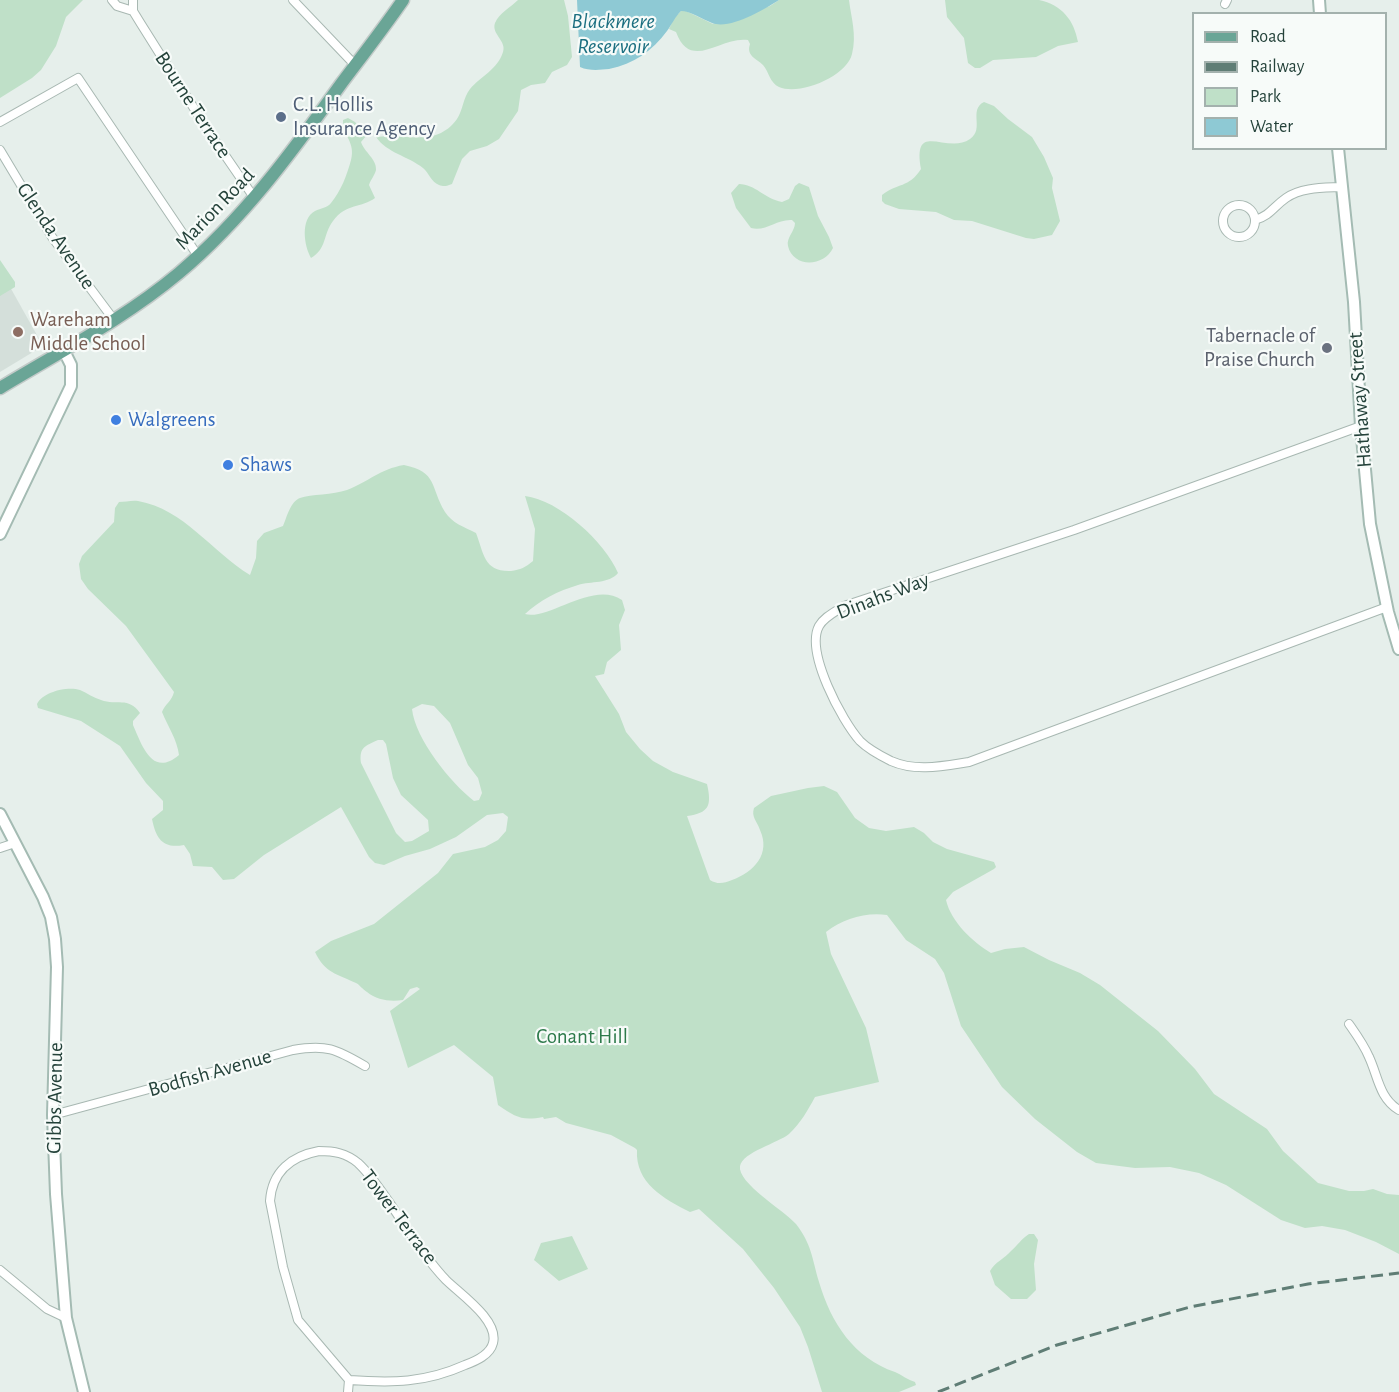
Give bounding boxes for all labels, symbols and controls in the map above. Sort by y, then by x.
water label: Blackmere Reservoir [571,8,655,60]
legend [1192,12,1387,150]
text: Road [1250,28,1286,46]
street label: Bourne Terrace [149,47,237,163]
text: Railway [1250,58,1304,76]
text: Park [1250,88,1281,106]
place label: C.L. Hollis Insurance Agency [293,92,436,142]
marker: C.L. Hollis Insurance Agency [274,110,288,124]
text: Water [1250,118,1293,136]
street label: Marion Road [170,163,260,255]
street label: Glenda Avenue [11,178,101,294]
place label: Wareham Middle School [30,307,146,357]
place label: Tabernacle of Praise Church [1204,323,1315,373]
marker: Wareham Middle School [11,325,25,339]
street label: Hathaway Street [1343,331,1377,469]
marker: Tabernacle of Praise Church [1320,341,1334,355]
place label: Walgreens [128,407,215,433]
marker: Walgreens [109,413,123,427]
place label: Shaws [240,452,292,478]
marker: Shaws [221,458,235,472]
street label: Dinahs Way [833,567,933,625]
park label: Conant Hill [536,1024,628,1050]
street label: Gibbs Avenue [41,1042,69,1154]
street label: Bodfish Avenue [145,1043,275,1103]
street label: Tower Terrace [355,1165,443,1269]

